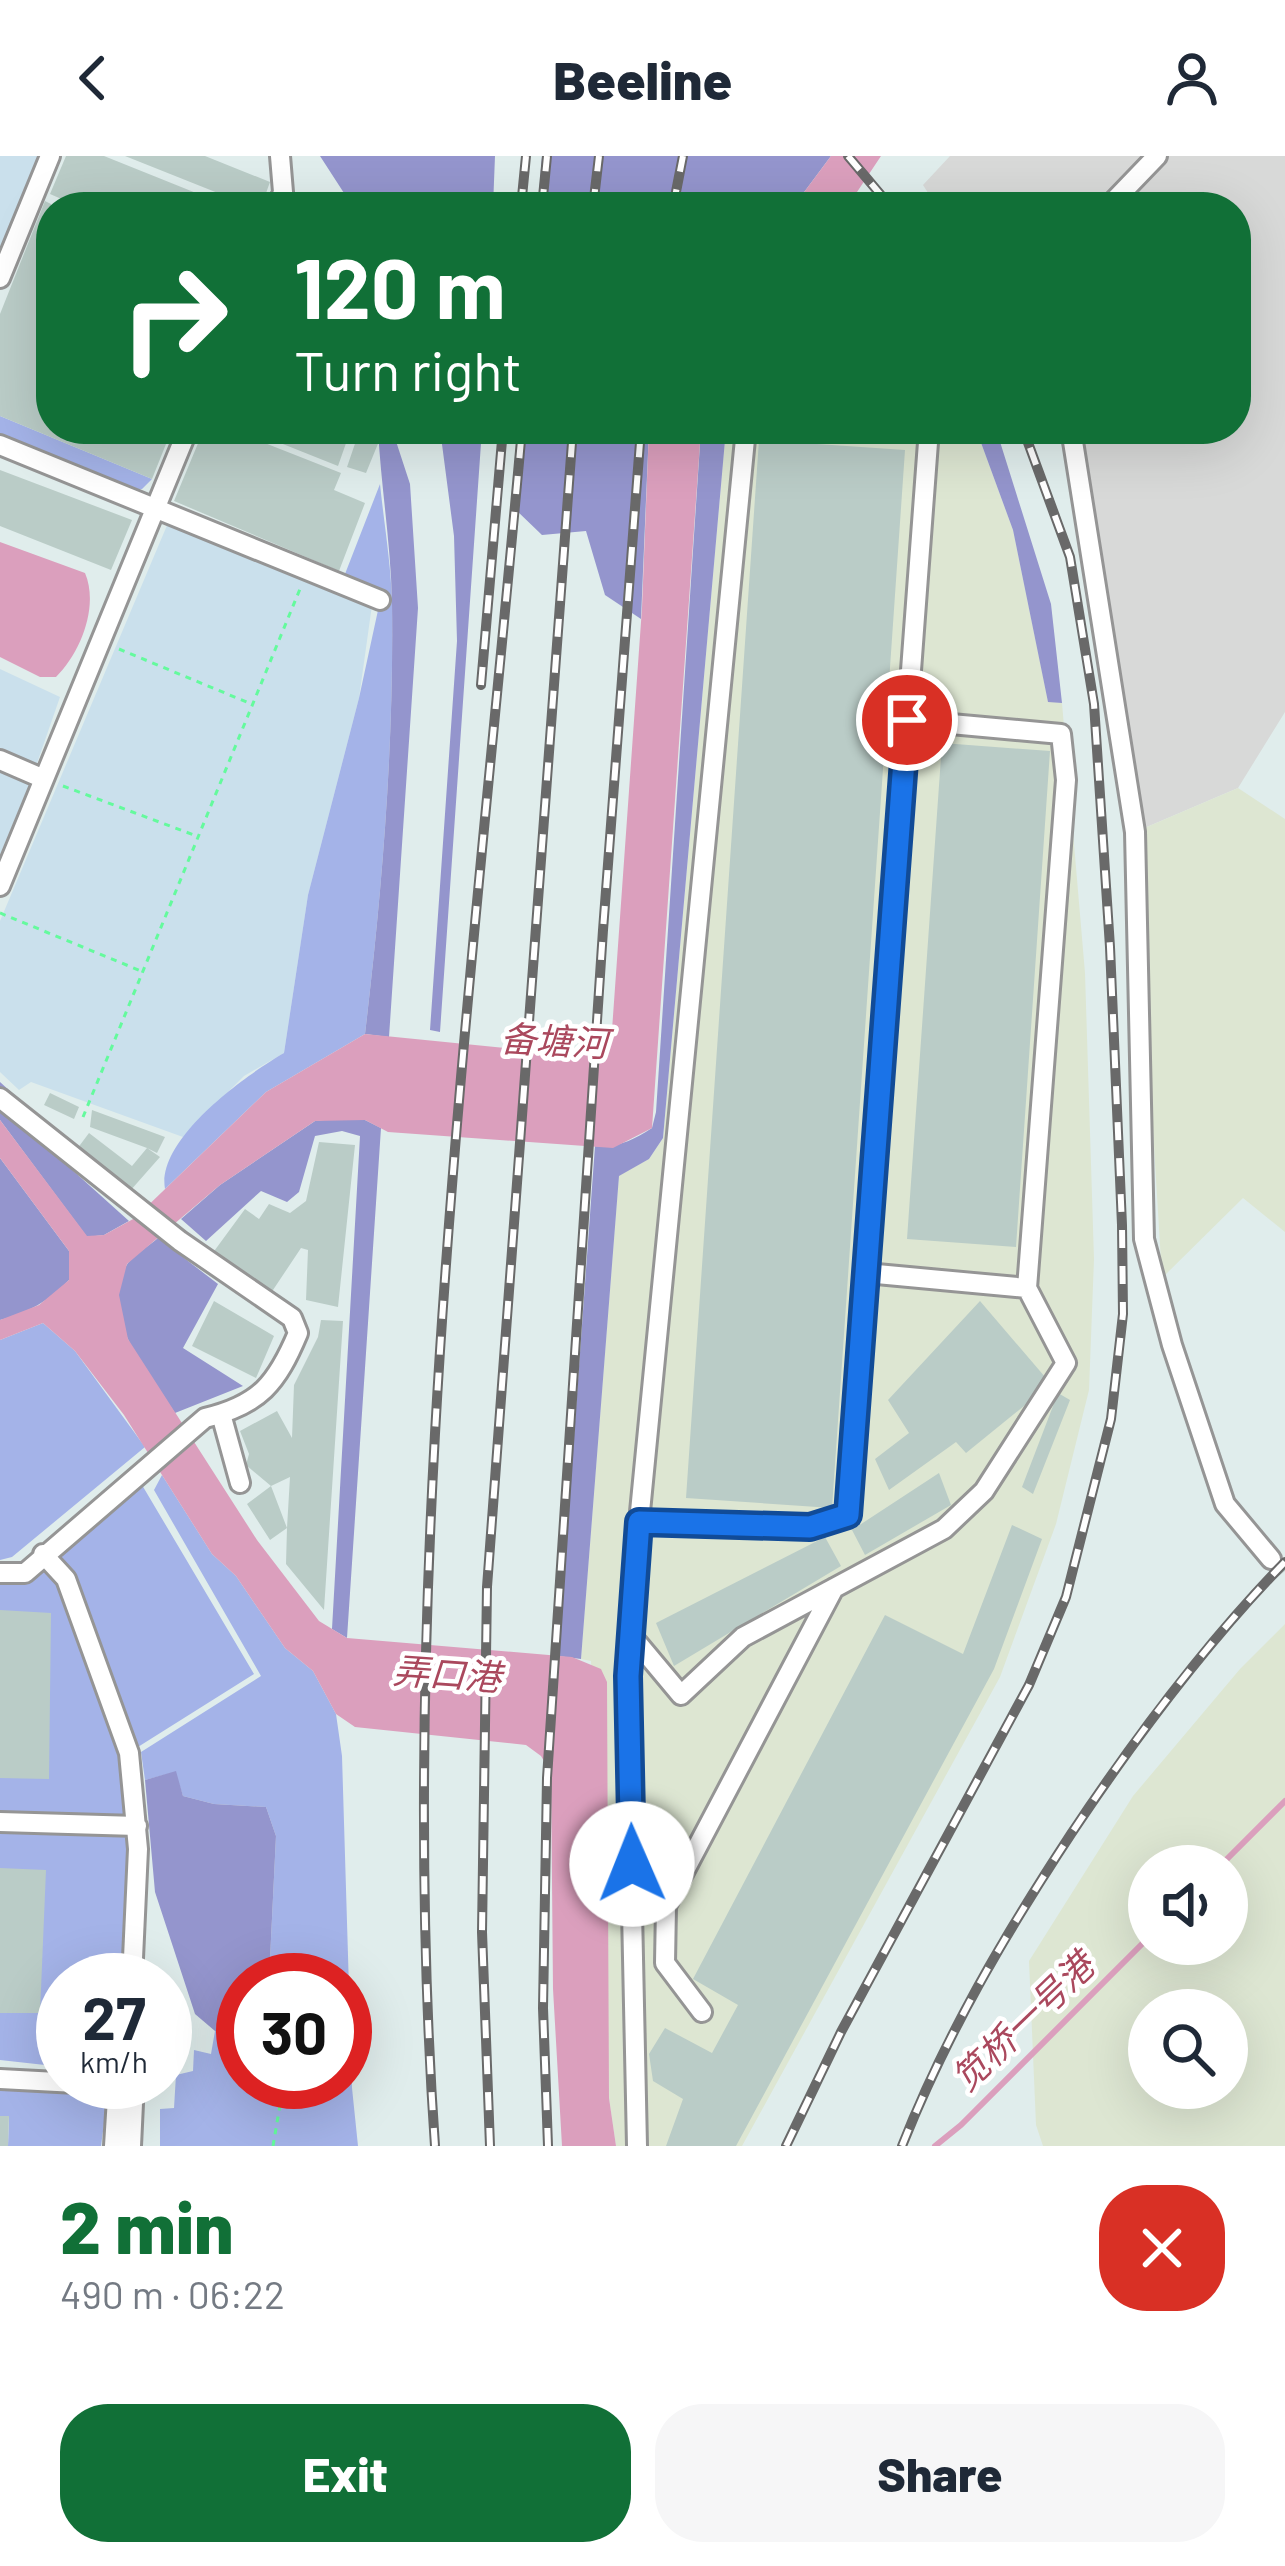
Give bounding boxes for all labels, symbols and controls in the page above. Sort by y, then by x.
icon: back [60,45,126,111]
icon: person [1159,45,1225,111]
text: Beeline [553,46,732,111]
text: 120 m [294,235,506,336]
icon: right [96,240,252,396]
text: Turn right [294,337,522,402]
pin [856,669,958,771]
icon: arrive [874,687,940,753]
water label: 备塘河 [499,1015,615,1064]
water label: 弄口港 [392,1647,507,1698]
position arrow [569,1801,695,1927]
map controls [1128,1845,1248,2109]
button: sound [1128,1845,1248,1965]
water label: 笕桥一号港 [942,1939,1105,2099]
speed limit sign: 30 [216,1953,372,2109]
text: 27 [82,1980,146,2052]
button: search [1128,1989,1248,2109]
text: km/h [80,2043,148,2079]
text: 2 min [60,2182,234,2268]
button: close [1099,2185,1225,2311]
text: 490 m · 06:22 [60,2270,285,2317]
button: Exit [60,2404,631,2542]
button: Share [655,2404,1225,2542]

